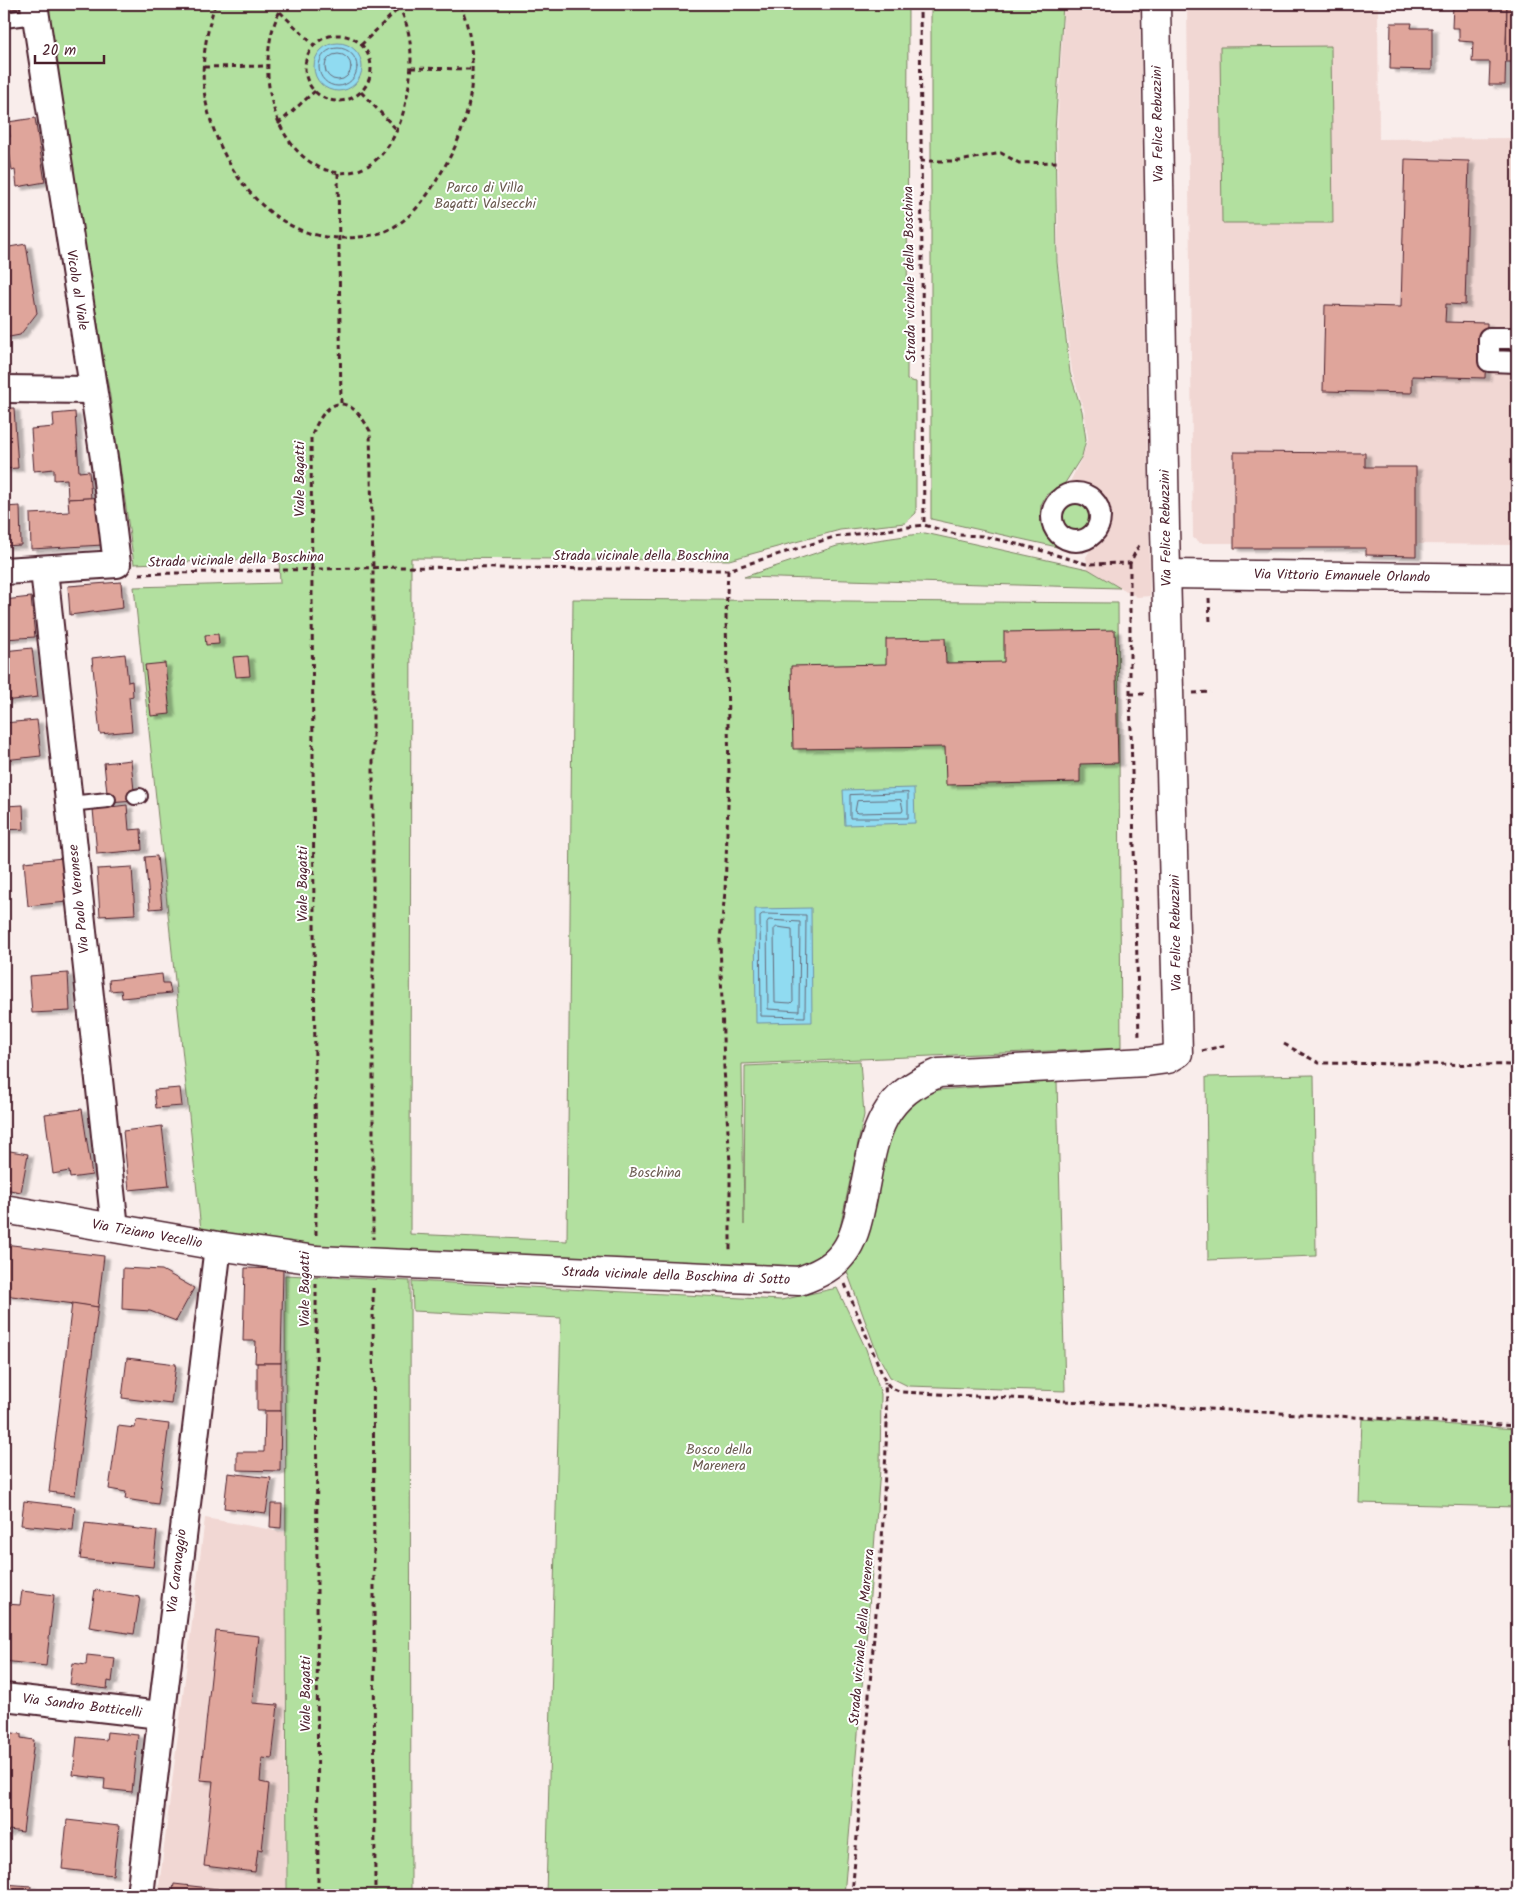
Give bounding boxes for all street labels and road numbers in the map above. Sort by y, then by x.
street label: Via Felice Rebuzzini [1146,65,1170,182]
street label: Strada vicinale della Boschina [897,186,923,362]
street label: Vicolo al Viale [60,248,94,333]
street label: Viale Bagatti [289,441,311,517]
street label: Via Felice Rebuzzini [1154,469,1178,586]
street label: Strada vicinale della Boschina [553,545,729,567]
street label: Strada vicinale della Boschina [148,546,324,574]
street label: Via Vittorio Emanuele Orlando [1254,563,1430,589]
street label: Via Paolo Veronese [62,843,96,955]
street label: Viale Bagatti [292,846,314,922]
street label: Via Felice Rebuzzini [1164,874,1188,991]
street label: Via Tiziano Vecellio [90,1213,204,1255]
street label: Viale Bagatti [294,1251,316,1327]
street label: Strada vicinale della Boschina di Sotto [561,1261,791,1291]
street label: Via Caravaggio [161,1528,193,1614]
street label: Strada vicinale della Marenera [843,1548,881,1726]
street label: Viale Bagatti [295,1656,317,1732]
street label: Via Sandro Botticelli [21,1688,144,1724]

